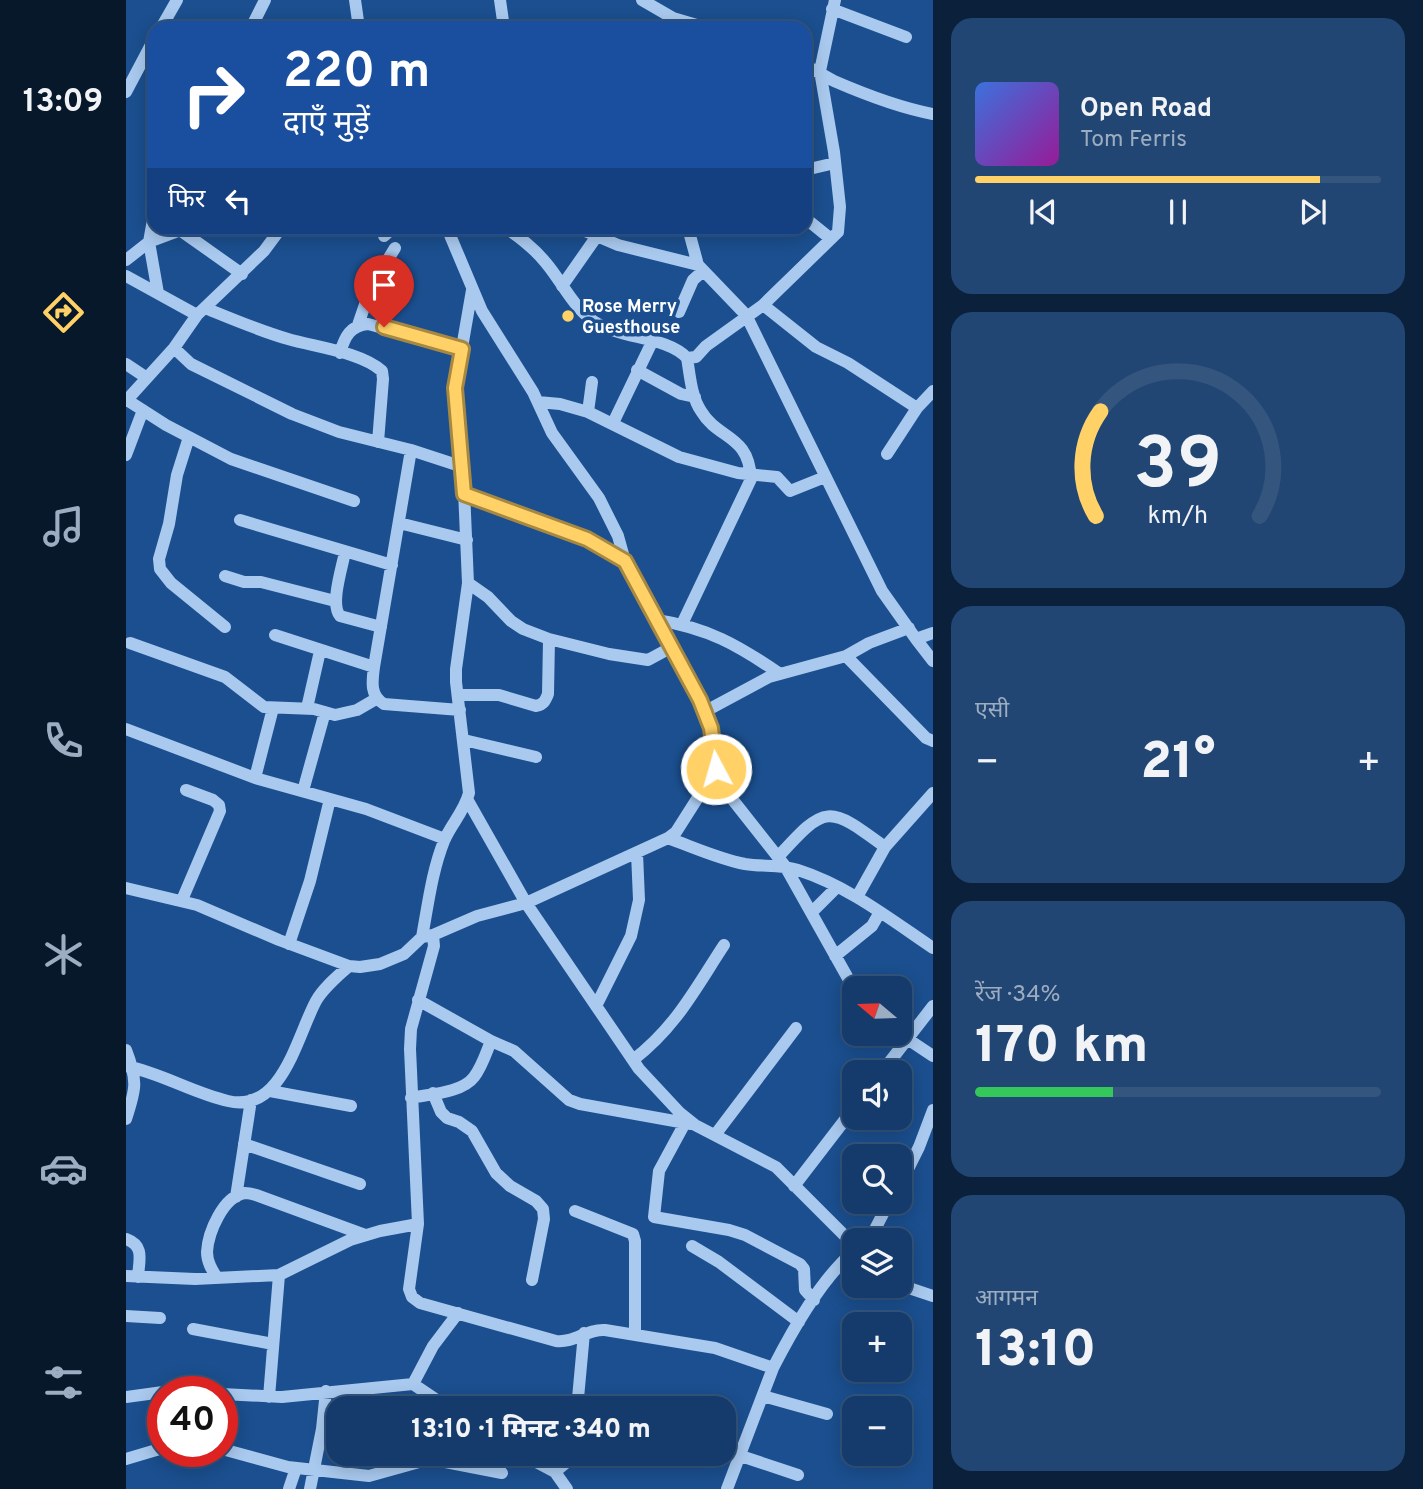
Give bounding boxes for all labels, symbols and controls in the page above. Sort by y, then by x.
text: 220 m [283,43,430,105]
icon: right [168,49,259,140]
text: 13:09 [23,83,103,123]
text: Open Road [1080,93,1212,126]
text: दाएँ मुड़ें [283,105,370,145]
text: Tom Ferris [1080,126,1187,155]
icon: left [219,182,257,220]
text: फिर [168,184,205,217]
icon: previous [1024,193,1062,231]
icon: pause [1159,193,1197,231]
icon: next [1294,193,1332,231]
pin [354,255,414,327]
icon: arrive [365,266,403,304]
icon: directions [39,288,88,337]
place label: Rose Merry Guesthouse [582,296,680,340]
marker: Rose Merry Guesthouse [560,308,576,324]
text: 39 [1134,423,1222,515]
text: km/h [1148,501,1208,533]
icon: music [39,502,88,551]
text: एसी [975,697,1009,726]
icon: phone [39,716,88,765]
text: 21° [1141,731,1215,797]
position arrow [679,732,753,806]
text: − [975,740,1000,789]
text: + [1356,740,1381,789]
icon: climate [39,930,88,979]
north arrow [842,976,912,1046]
map controls [842,976,912,1466]
text: रेंज · 34% [975,981,1060,1010]
text: 170 km [975,1015,1148,1081]
button: sound [842,1060,912,1130]
icon: car [39,1144,88,1193]
button: search [842,1144,912,1214]
button: layers [842,1228,912,1298]
text: आगमन [975,1285,1038,1314]
button: + [842,1312,912,1382]
text: 13:10 [975,1319,1096,1385]
icon: filters [39,1358,88,1407]
speed limit sign: 40 [147,1376,238,1467]
button: − [842,1396,912,1466]
text: 13:10 · 1 मिनट · 340 m [411,1414,651,1447]

